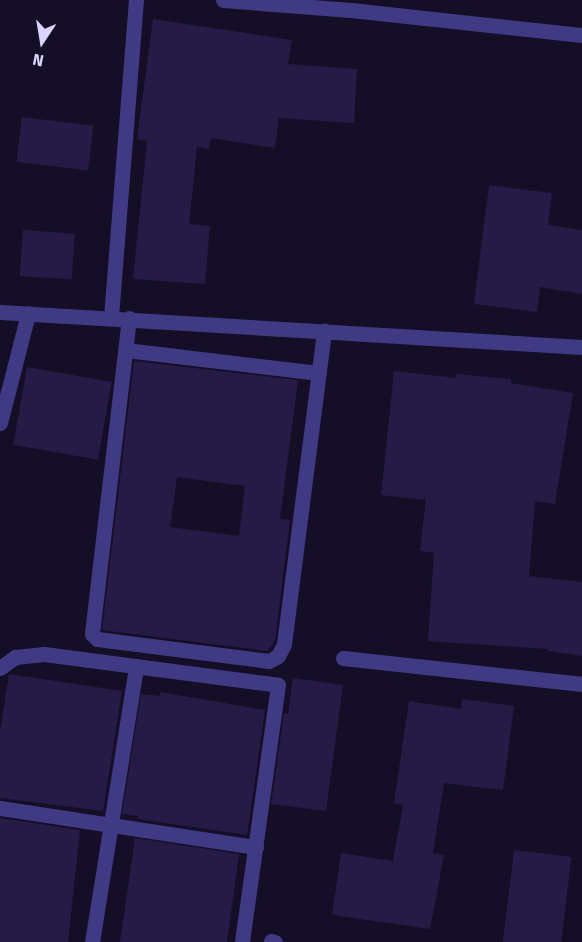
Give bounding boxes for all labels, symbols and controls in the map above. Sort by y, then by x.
north arrow [12,12,72,72]
text: N [31,50,45,70]

